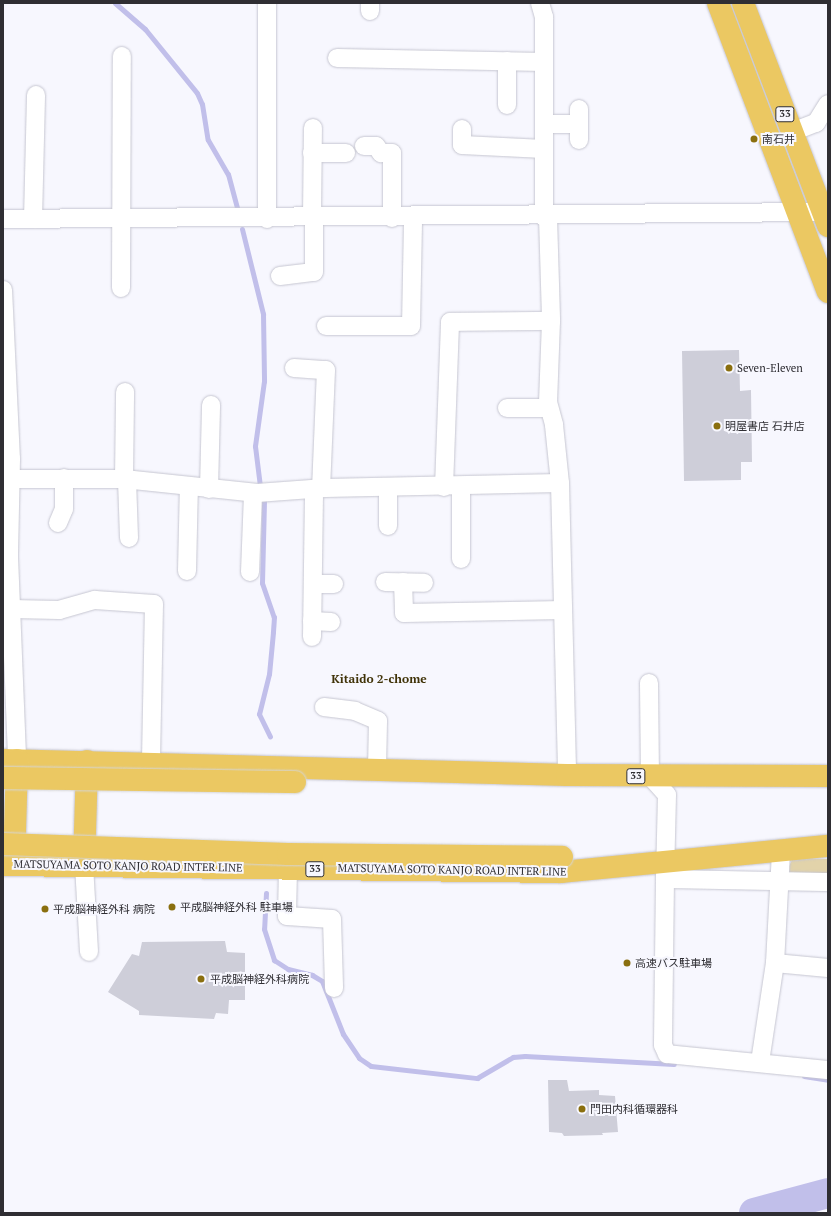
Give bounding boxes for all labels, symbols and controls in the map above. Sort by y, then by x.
road number: 33 [775,106,795,122]
place label: 南石井 [762,132,795,146]
marker: 南石井 [749,134,759,144]
place label: Seven-Eleven [737,361,803,375]
marker: Seven-Eleven [724,363,734,373]
place label: 明屋書店 石井店 [725,419,805,433]
marker: 明屋書店 石井店 [712,421,722,431]
district label: Kitaido 2-chome [331,672,427,686]
road number: 33 [626,768,646,784]
street label: MATSUYAMA SOTO KANJO ROAD INTER LINE [13,857,243,875]
road number: 33 [305,861,325,877]
street label: MATSUYAMA SOTO KANJO ROAD INTER LINE [337,861,567,879]
place label: 平成脳神経外科 駐車場 [180,900,293,914]
place label: 平成脳神経外科 病院 [53,902,155,916]
marker: 平成脳神経外科 駐車場 [167,902,177,912]
marker: 平成脳神経外科 病院 [40,904,50,914]
place label: 高速バス駐車場 [635,956,712,970]
marker: 高速バス駐車場 [622,958,632,968]
place label: 平成脳神経外科病院 [210,972,309,986]
marker: 平成脳神経外科病院 [195,973,207,985]
place label: 門田内科循環器科 [590,1102,678,1116]
marker: 門田内科循環器科 [577,1104,587,1114]

